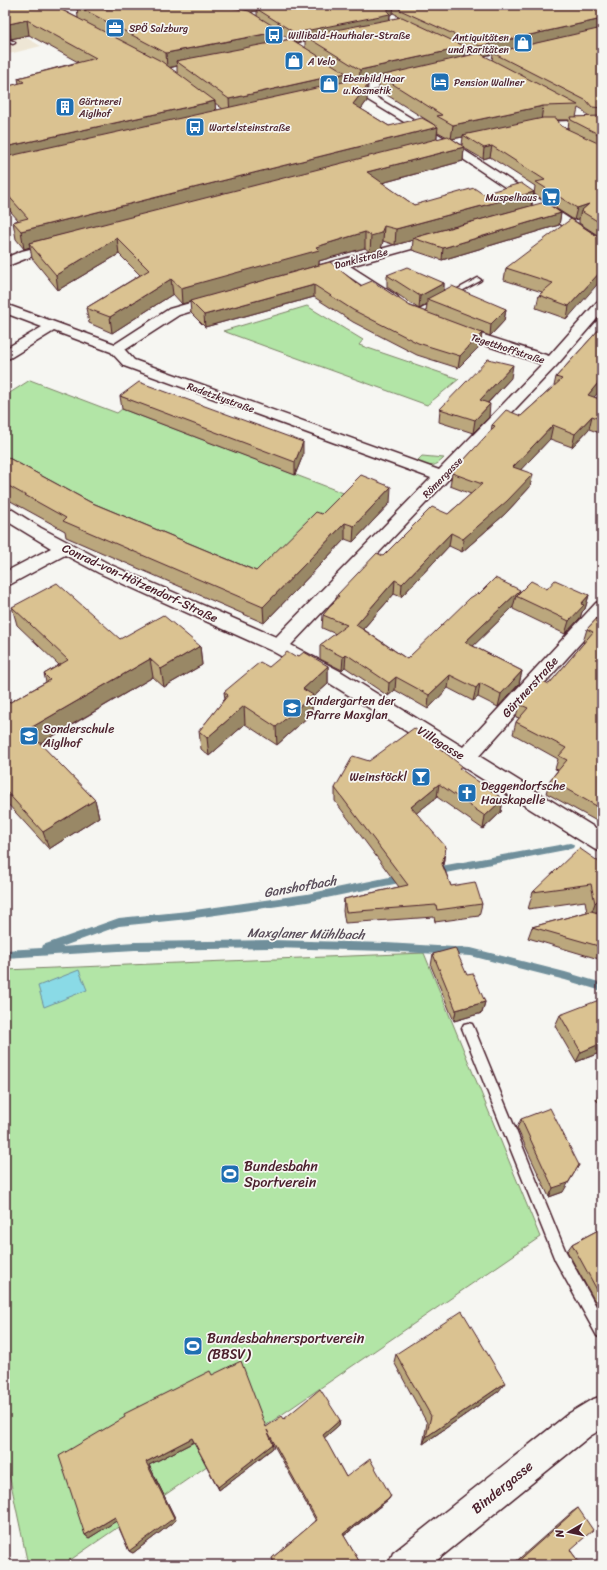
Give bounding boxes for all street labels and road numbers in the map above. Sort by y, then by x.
street label: Danklstraße [333,243,390,275]
street label: Tegetthoffstraße [468,329,547,369]
street label: Radetzkystraße [184,377,257,418]
street label: Römergasse [418,453,467,503]
street label: Conrad-von-Hötzendorf-Straße [58,537,222,629]
street label: Gärtnerstraße [496,651,564,723]
street label: Villagasse [413,720,469,766]
street label: Bindergasse [466,1454,539,1520]

